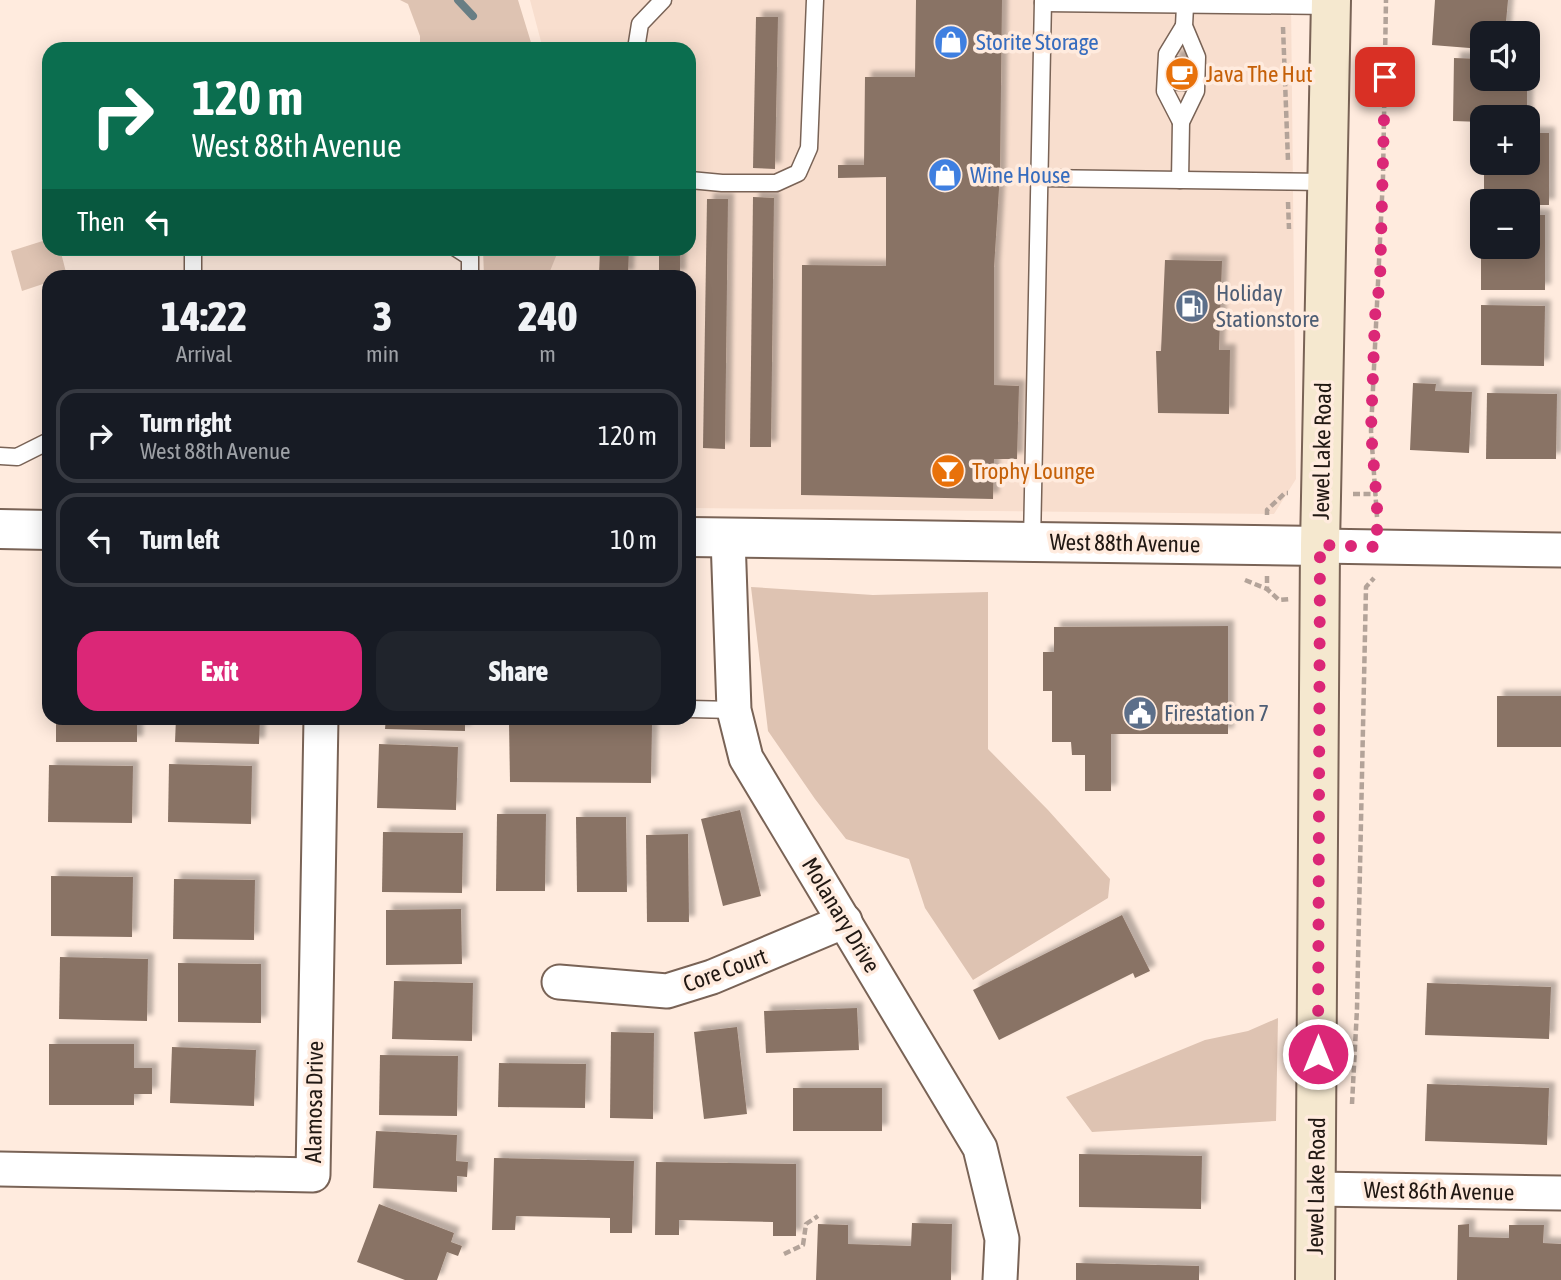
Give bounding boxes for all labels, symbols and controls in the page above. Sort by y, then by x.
map controls [1470,21,1540,259]
button: sound [1470,21,1540,91]
shop icon: Storite Storage [932,23,970,61]
place label: Storite Storage [976,29,1099,55]
pin [1355,47,1415,107]
cafe icon: Java The Hut [1163,55,1201,93]
icon: arrive [1366,58,1404,96]
place label: Java The Hut [1206,61,1313,87]
text: 120 m [192,69,303,125]
icon: right [77,70,168,161]
button: + [1470,105,1540,175]
text: West 88th Avenue [192,127,401,164]
shop icon: Wine House [926,156,964,194]
place label: Wine House [970,162,1071,188]
button: − [1470,189,1540,259]
icon: left [139,203,177,241]
text: Then [77,207,125,237]
place label: Holiday Stationstore [1216,280,1319,332]
fuel station icon: Holiday Stationstore [1173,287,1211,325]
text: 14:22 [161,292,247,340]
text: 3 [373,292,392,340]
text: 240 [518,292,577,340]
text: Arrival [176,341,232,367]
text: min [366,341,399,367]
text: m [539,341,556,367]
street label: Jewel Lake Road [1308,382,1336,520]
text: Turn right [140,408,231,438]
icon: right [81,417,119,455]
text: 120 m [598,421,657,451]
text: West 88th Avenue [140,438,291,464]
bar icon: Trophy Lounge [929,452,967,490]
place label: Trophy Lounge [972,458,1095,484]
icon: left [81,521,119,559]
text: Turn left [140,525,220,555]
text: 10 m [610,525,657,555]
street label: West 88th Avenue [1050,529,1200,557]
button: Exit [77,631,362,711]
button: Share [376,631,661,711]
public building icon: Firestation 7 [1121,694,1159,732]
place label: Firestation 7 [1164,700,1269,726]
street label: Molanary Drive [797,853,885,977]
street label: Core Court [680,943,770,997]
position arrow [1281,1017,1355,1091]
street label: Alamosa Drive [300,1041,328,1163]
street label: Jewel Lake Road [1302,1117,1330,1255]
street label: West 86th Avenue [1364,1177,1514,1205]

